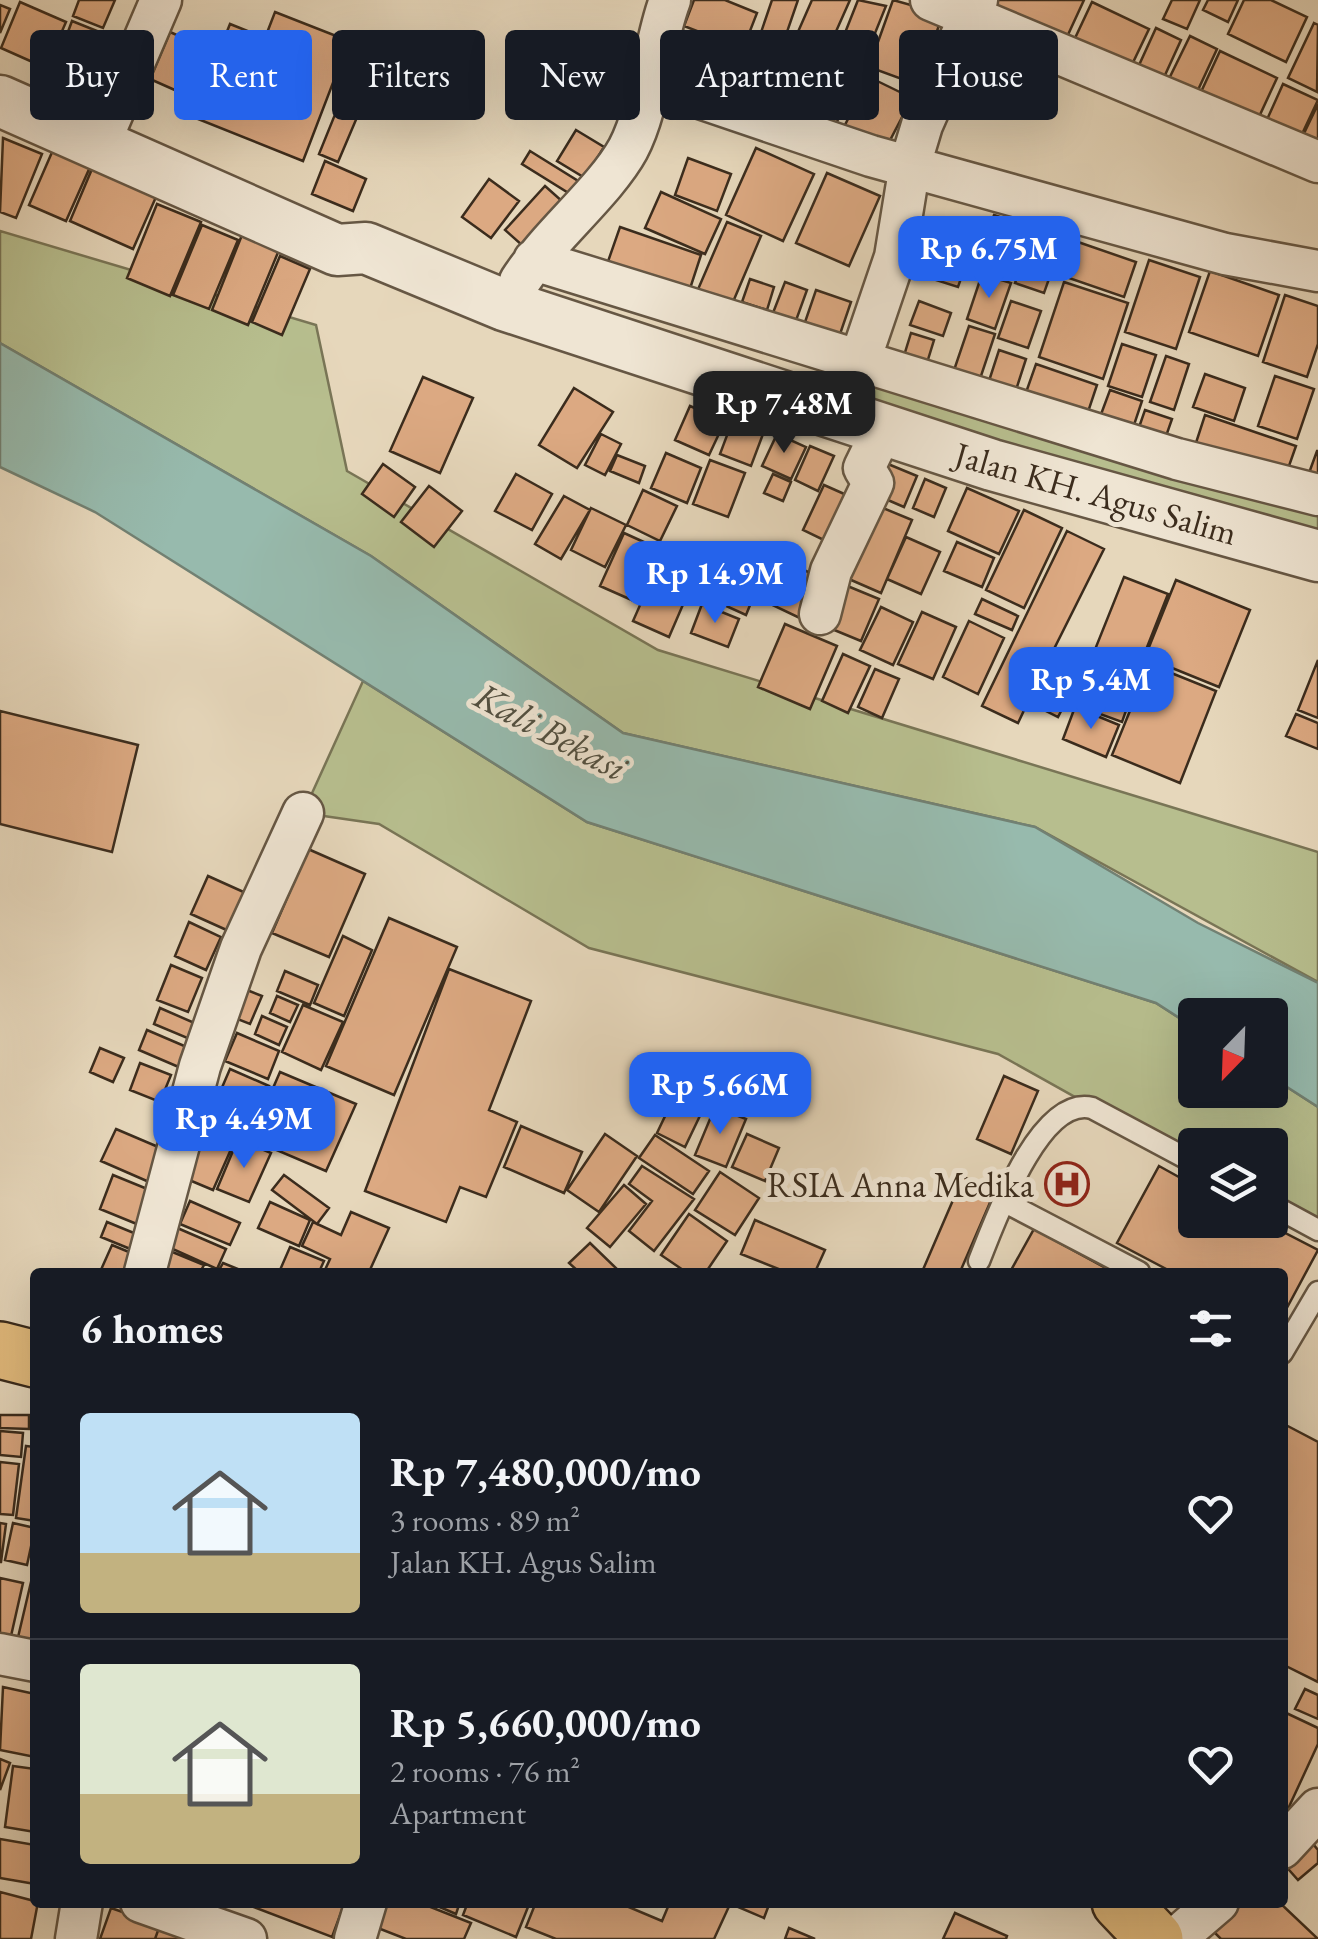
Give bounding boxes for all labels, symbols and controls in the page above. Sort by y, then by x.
chip: Buy [30,30,154,120]
chip: Rent [174,30,312,120]
chip: Filters [332,30,485,120]
chip: New [505,30,640,120]
chip: Apartment [660,30,879,120]
chip: House [899,30,1058,120]
pin: Rp 6.75M [886,216,1092,301]
text: Rp 6.75M [920,227,1058,269]
pin: Rp 7.48M [681,371,887,456]
text: Rp 7.48M [715,382,853,424]
street label: Jalan KH. Agus Salim [947,430,1242,555]
pin: Rp 14.9M [612,541,818,626]
text: Rp 14.9M [646,552,784,594]
pin: Rp 5.4M [999,647,1183,732]
text: Rp 5.4M [1031,658,1151,700]
water label: Kali Bekasi [466,670,637,792]
north arrow [1178,998,1288,1108]
map controls [1178,998,1288,1238]
pin: Rp 5.66M [617,1052,823,1137]
text: Rp 5.66M [651,1063,789,1105]
pin: Rp 4.49M [141,1086,347,1171]
text: Rp 4.49M [175,1097,313,1139]
button: layers [1178,1128,1288,1238]
hospital icon: RSIA Anna Medika [1044,1161,1090,1207]
place label: RSIA Anna Medika [767,1162,1034,1207]
text: 6 homes [80,1301,223,1356]
icon: filters [1183,1301,1238,1356]
text: Rp 7,480,000/mo [390,1444,701,1499]
icon: home [160,1453,280,1573]
icon: heart [1183,1486,1238,1541]
text: 3 rooms · 89 m² [390,1499,580,1541]
text: Jalan KH. Agus Salim [390,1541,657,1583]
text: Rp 5,660,000/mo [390,1695,701,1750]
icon: home [160,1704,280,1824]
icon: heart [1183,1737,1238,1792]
text: 2 rooms · 76 m² [390,1750,580,1792]
text: Apartment [390,1792,526,1834]

